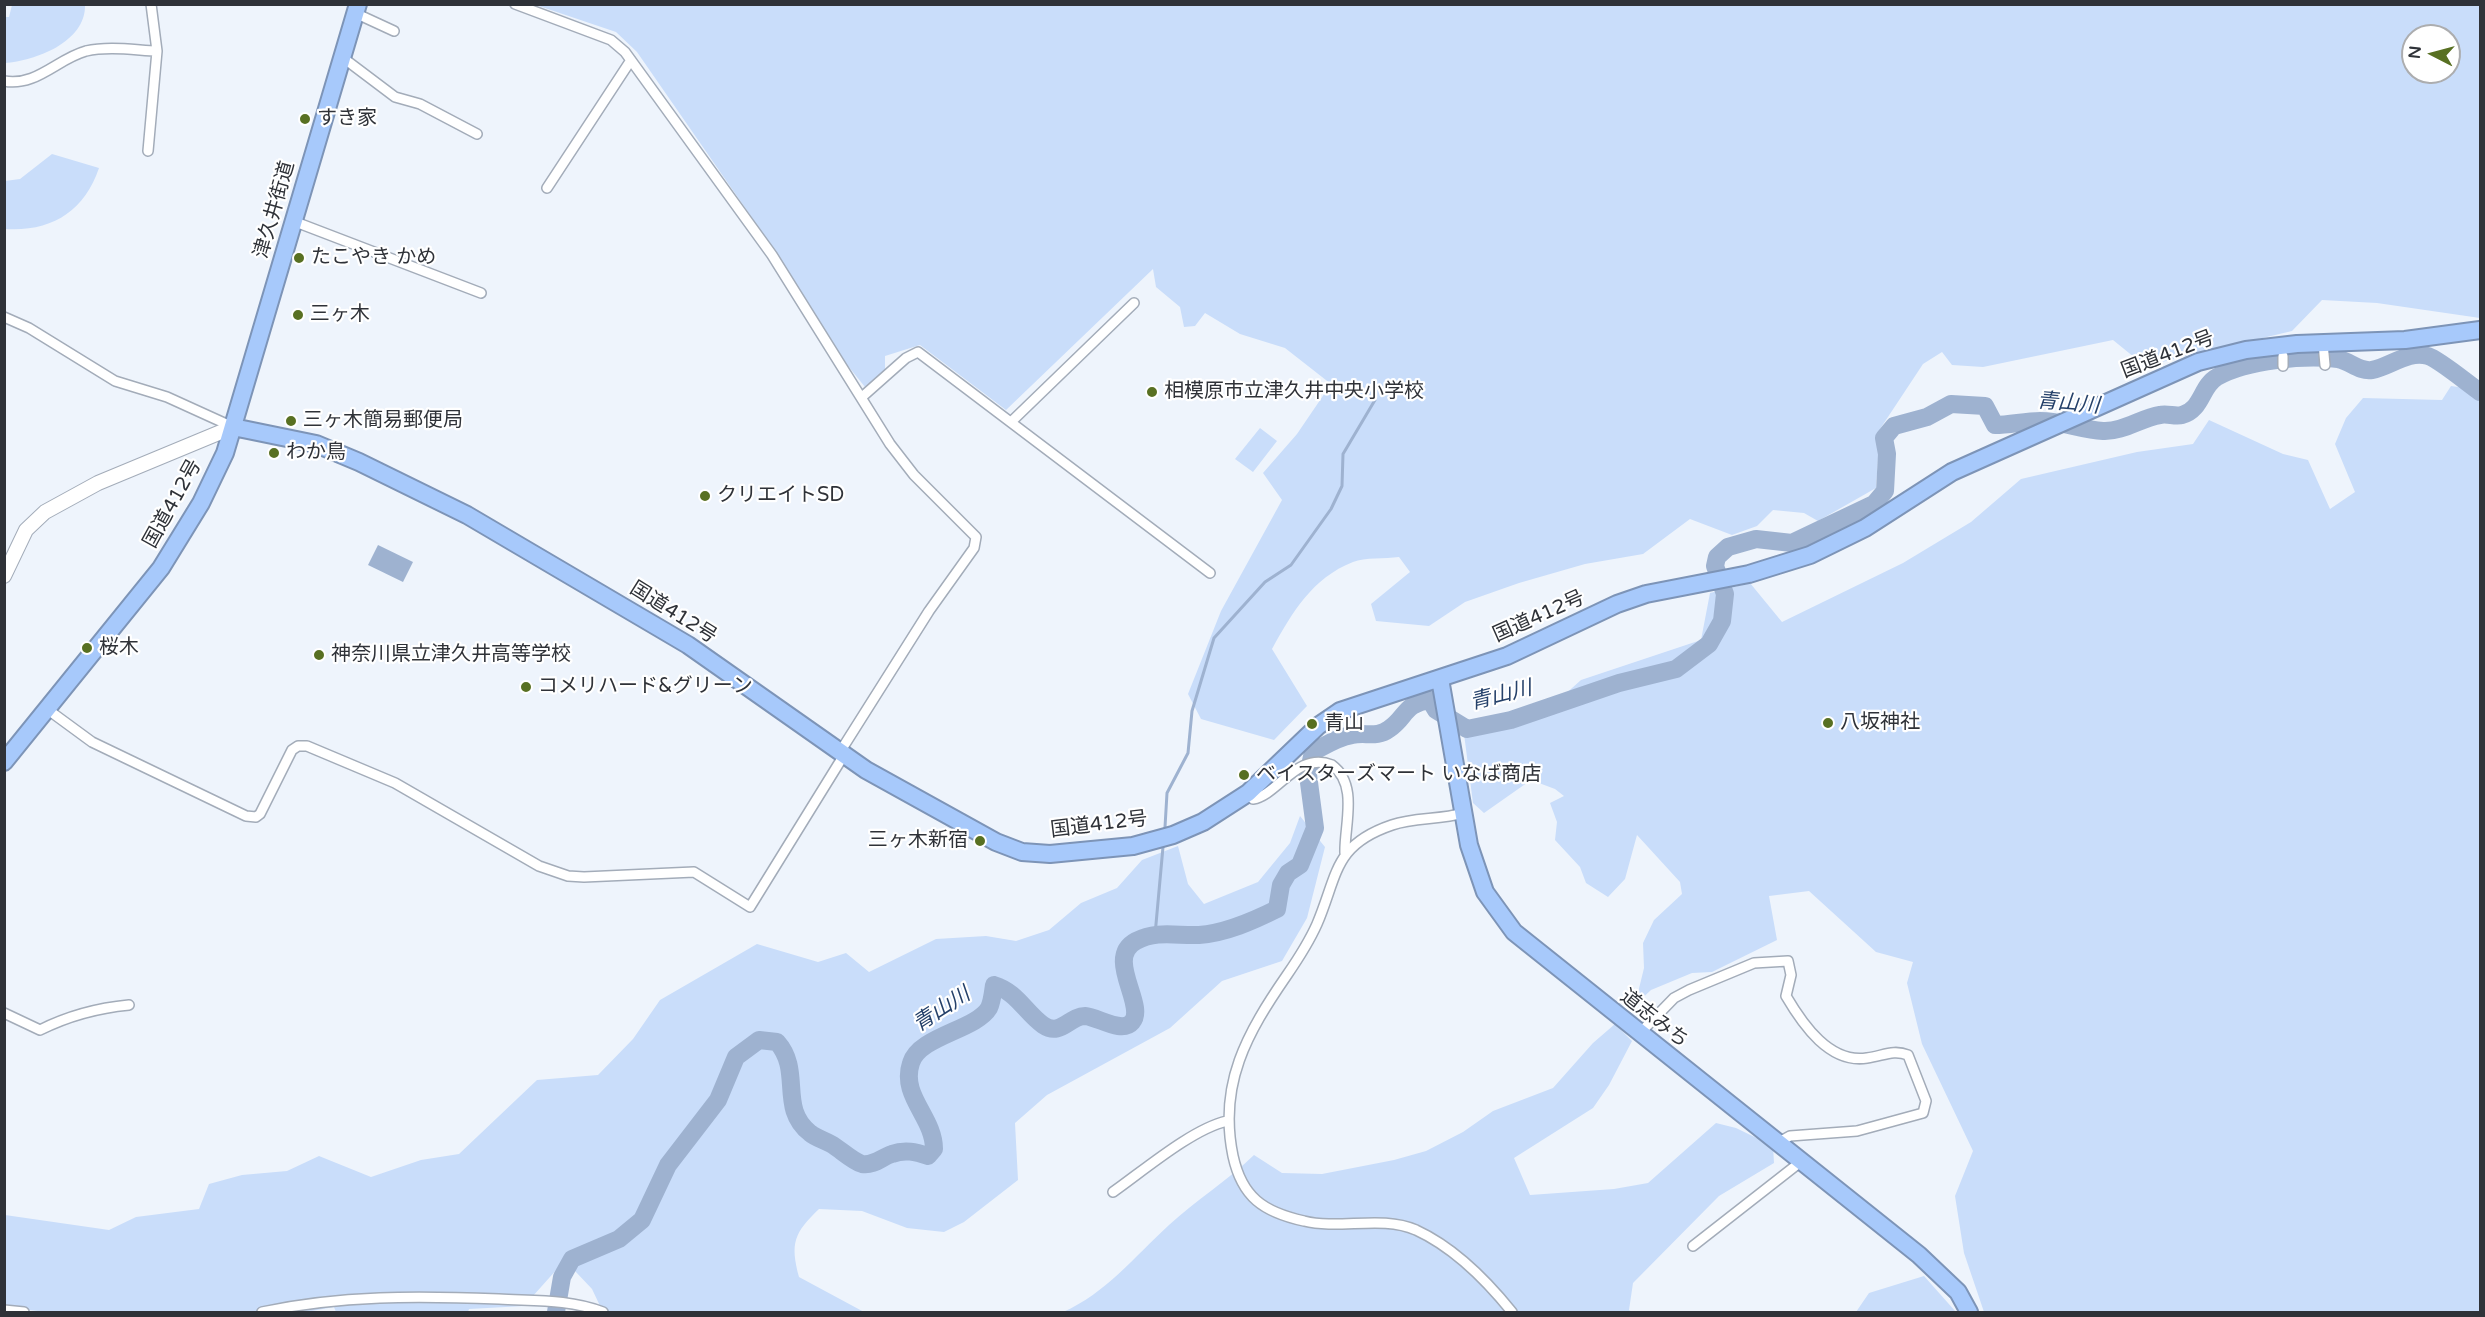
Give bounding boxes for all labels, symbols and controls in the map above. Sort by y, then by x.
north arrow [2401,24,2461,84]
text: N [2404,45,2426,60]
place label: すき家 [317,107,377,131]
marker: すき家 [298,112,312,126]
street label: 津久井街道 [250,159,300,261]
place label: たこやき かめ [311,246,436,270]
marker: たこやき かめ [292,251,306,265]
place label: 三ヶ木 [310,303,370,327]
marker: 三ヶ木 [291,308,305,322]
street label: 国道412号 [2118,326,2218,384]
place label: 相模原市立津久井中央小学校 [1164,380,1424,404]
marker: 相模原市立津久井中央小学校 [1145,385,1159,399]
water label: 青山川 [2036,389,2100,419]
place label: 三ヶ木簡易郵便局 [303,409,463,433]
marker: 三ヶ木簡易郵便局 [284,414,298,428]
place label: わか鳥 [286,441,346,465]
marker: わか鳥 [267,446,281,460]
street label: 国道412号 [139,455,207,553]
place label: クリエイトSD [717,484,844,508]
marker: クリエイトSD [698,489,712,503]
street label: 国道412号 [625,577,721,649]
street label: 国道412号 [1490,586,1588,648]
place label: 桜木 [99,636,139,660]
marker: 桜木 [80,641,94,655]
place label: 神奈川県立津久井高等学校 [331,643,571,667]
marker: 神奈川県立津久井高等学校 [312,648,326,662]
place label: コメリハード&グリーン [538,675,753,699]
water label: 青山川 [1467,676,1535,716]
marker: コメリハード&グリーン [519,680,533,694]
place label: 八坂神社 [1840,711,1920,735]
place label: 青山 [1324,712,1364,736]
marker: 八坂神社 [1821,716,1835,730]
marker: 青山 [1305,717,1319,731]
place label: ベイスターズマート いなば商店 [1256,763,1541,787]
marker: ベイスターズマート いなば商店 [1237,768,1251,782]
street label: 国道412号 [1049,807,1149,843]
place label: 三ヶ木新宿 [868,829,968,853]
marker: 三ヶ木新宿 [973,834,987,848]
water label: 青山川 [909,982,975,1038]
street label: 道志みち [1615,985,1693,1053]

